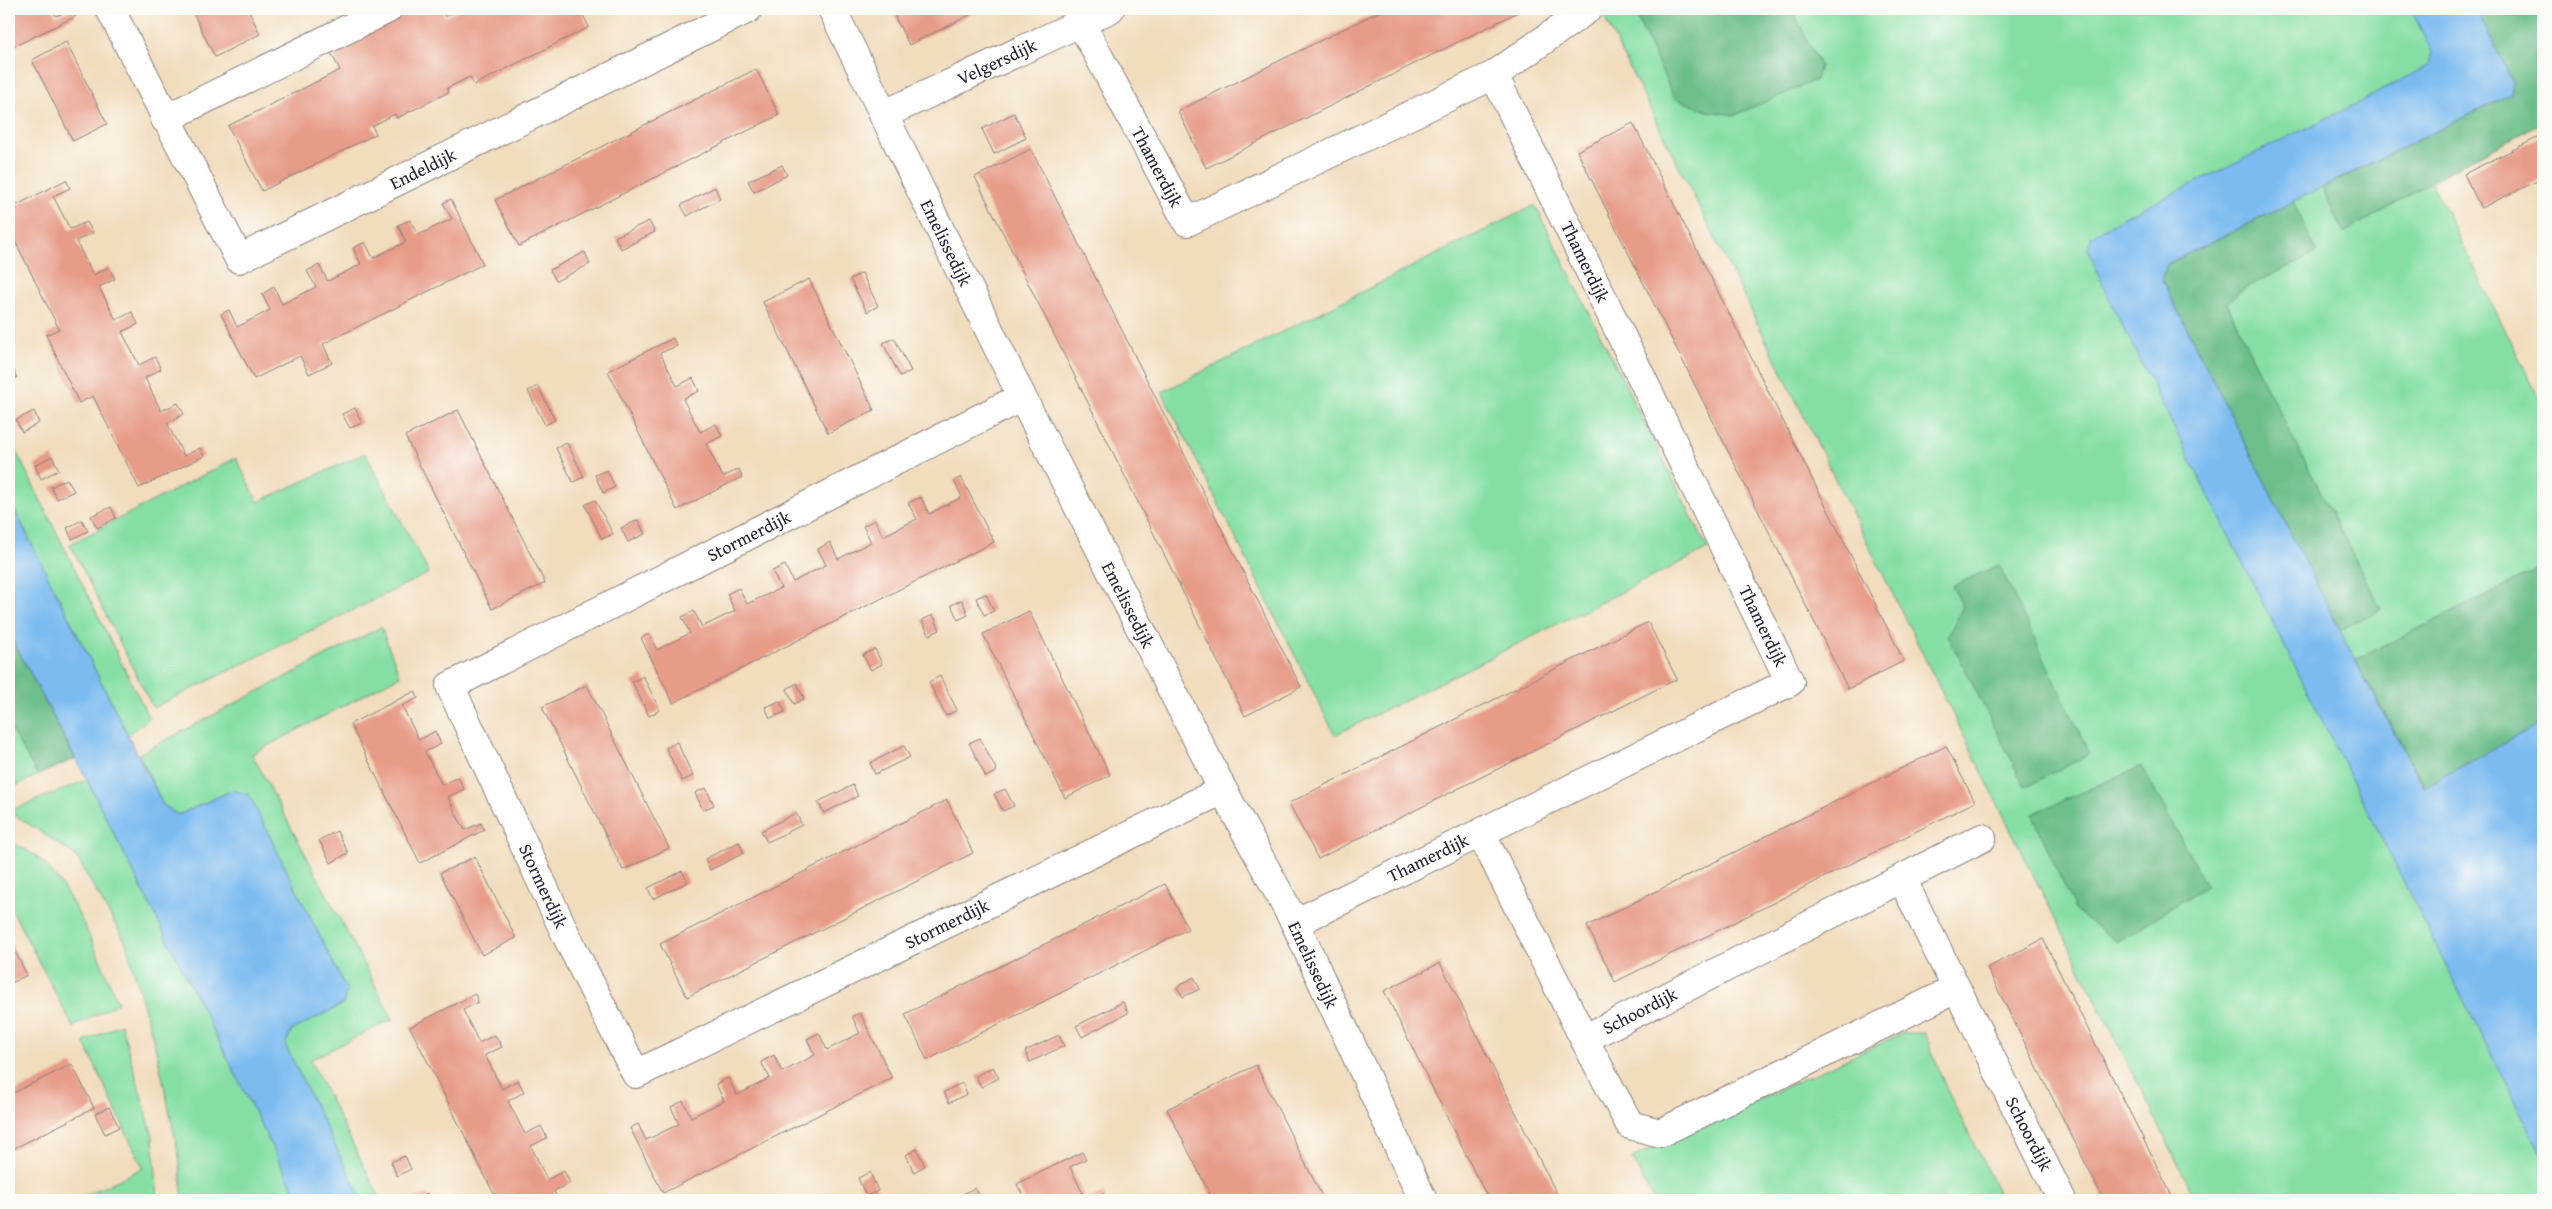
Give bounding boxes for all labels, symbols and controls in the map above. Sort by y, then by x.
street label: Velgersdijk [953,31,1042,92]
street label: Thamerdijk [1125,122,1190,213]
street label: Endeldijk [385,140,461,196]
street label: Emelissedijk [914,195,980,292]
street label: Thamerdijk [1554,216,1617,308]
street label: Stormerdijk [702,503,796,568]
street label: Emelissedijk [1095,557,1162,653]
street label: Thamerdijk [1732,580,1795,672]
street label: Thamerdijk [1382,826,1474,889]
street label: Stormerdijk [512,839,575,933]
street label: Stormerdijk [900,891,994,956]
street label: Emelissedijk [1281,917,1346,1014]
street label: Schoordijk [1598,980,1683,1041]
street label: Schoordijk [1999,1092,2060,1177]

